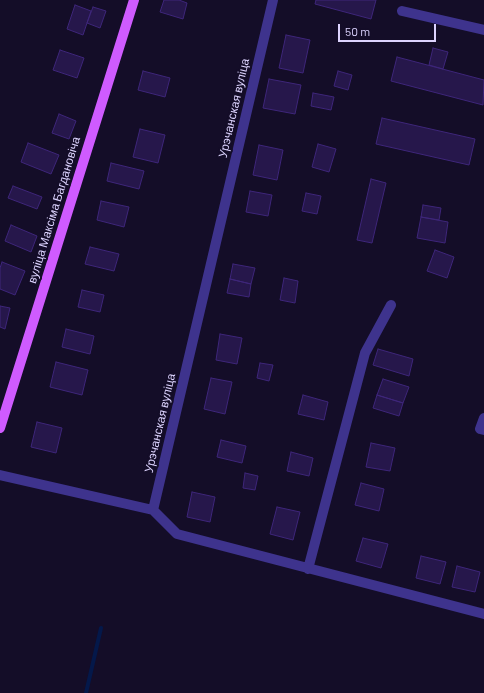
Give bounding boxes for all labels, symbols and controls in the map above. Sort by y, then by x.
scale bar [340,16,438,42]
text: 50 m [345,24,370,38]
street label: Урэчанская вуліца [216,57,252,159]
street label: вуліца Максіма Багдановіча [25,135,83,285]
street label: Урэчанская вуліца [142,372,178,474]

